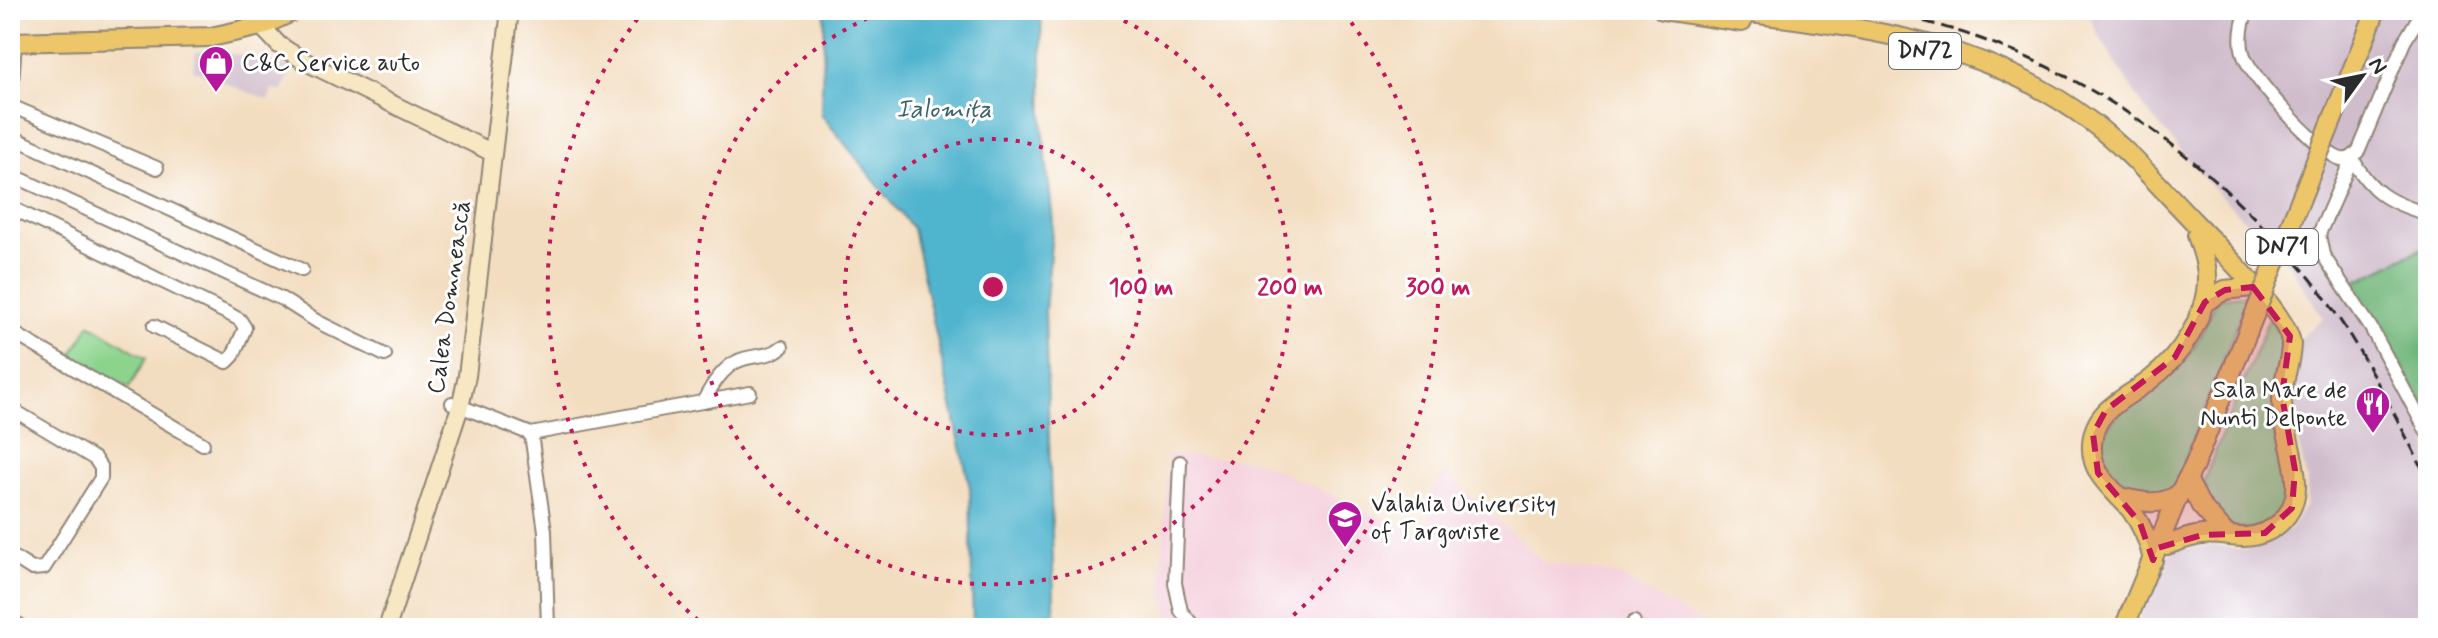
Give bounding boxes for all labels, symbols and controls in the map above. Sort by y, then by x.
road number: DN72 [1889,33,1961,69]
north arrow [2322,36,2402,116]
shop icon: C&C Service auto [197,44,235,94]
place label: C&C Service auto [242,48,420,79]
text: N [2361,52,2393,80]
water label: Ialomița [896,93,992,127]
street label: Calea Domnească [421,198,479,396]
road number: DN71 [2246,229,2318,265]
centre of rings [979,273,1007,301]
text: 100 m [1109,273,1173,304]
text: 200 m [1257,273,1323,304]
text: 300 m [1406,273,1470,304]
place label: Sala Mare de Nunti Delponte [2200,375,2347,434]
restaurant icon: Sala Mare de Nunti Delponte [2354,385,2392,435]
place label: Valahia University of Targoviste [1371,489,1556,548]
school or university icon: Valahia University of Targoviste [1326,499,1364,549]

